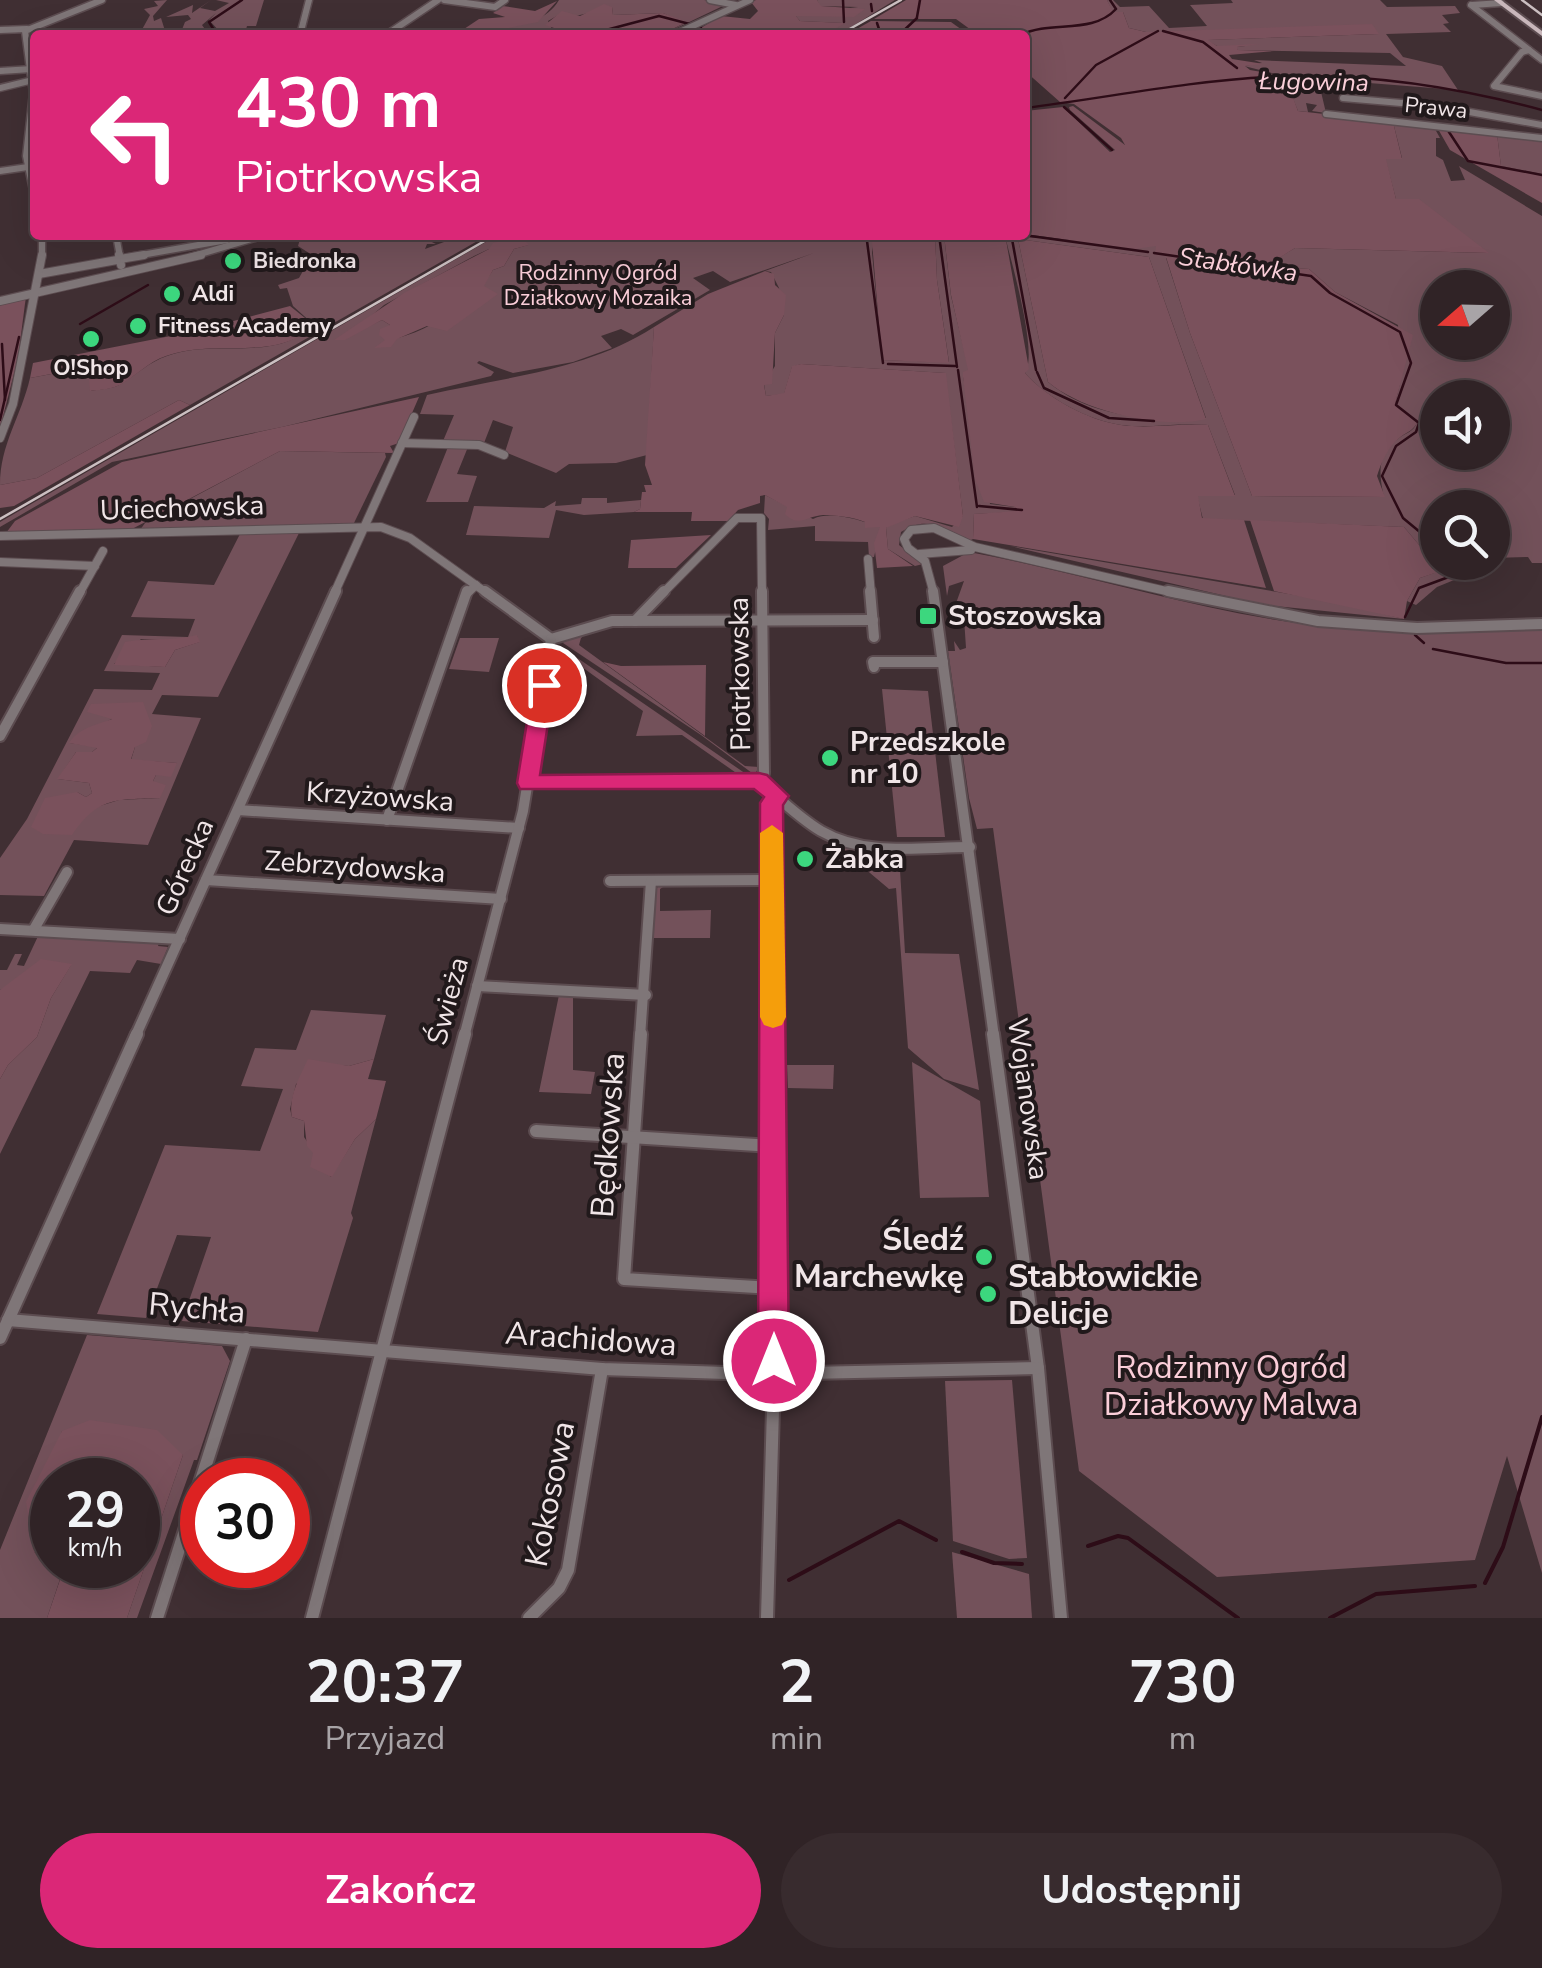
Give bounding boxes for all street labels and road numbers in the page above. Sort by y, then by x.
street label: Prawa [1403,90,1469,126]
street label: Uciechowska [99,486,265,530]
street label: Piotrkowska [720,597,760,751]
street label: Krzyżowska [305,773,455,821]
street label: Górecka [147,813,223,921]
street label: Zebrzydowska [263,842,447,892]
street label: Świeża [418,953,478,1049]
street label: Wojanowska [998,1016,1058,1182]
street label: Będkowska [581,1051,635,1219]
street label: Rychła [147,1282,247,1334]
street label: Arachidowa [504,1312,678,1366]
street label: Kokosowa [515,1418,585,1570]

